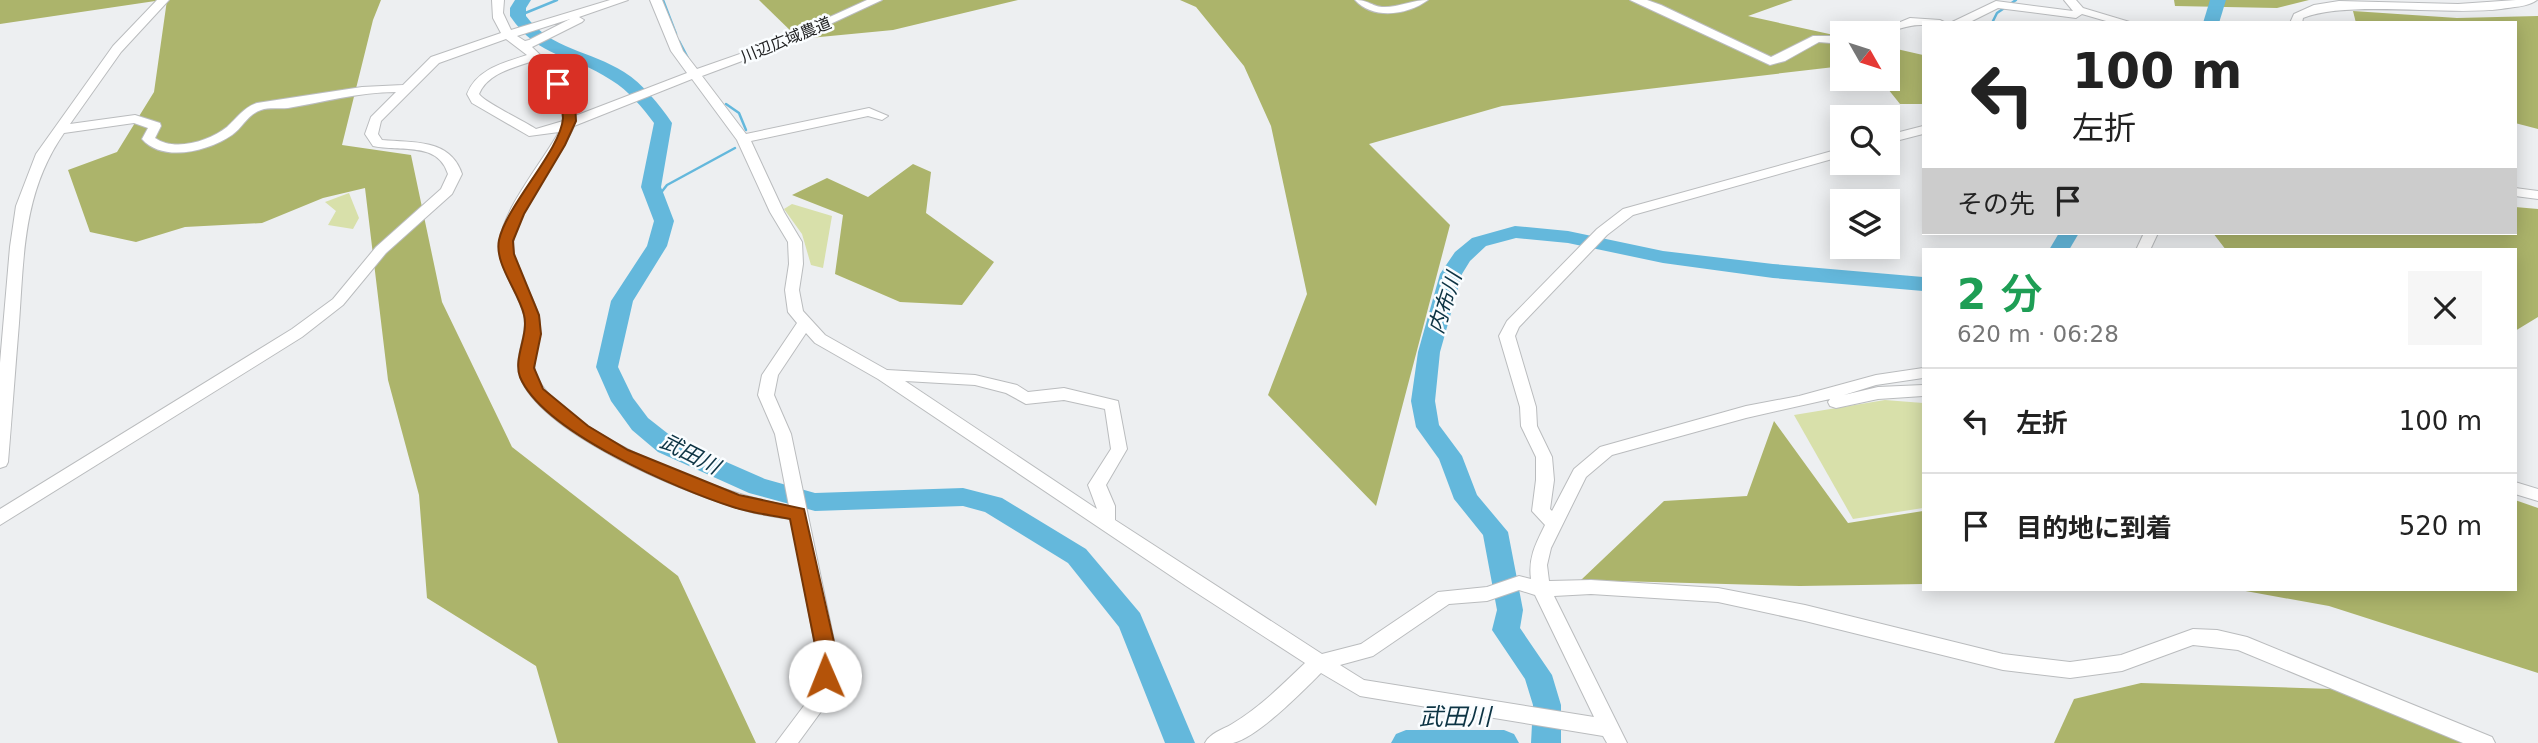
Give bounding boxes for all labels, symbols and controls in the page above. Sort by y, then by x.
street label: 川辺広域農道 [738,13,834,67]
north arrow [1830,21,1900,91]
map controls [1830,21,1900,259]
text: 100 m [2072,43,2242,100]
icon: left [1957,49,2048,140]
pin [528,54,588,114]
icon: arrive [539,65,577,103]
button: search [1830,105,1900,175]
text: 左折 [2072,109,2136,147]
icon: arrive [2049,182,2087,220]
button: layers [1830,189,1900,259]
text: その先 [1957,189,2035,219]
water label: 内布川 [1424,267,1467,337]
text: 2 分 [1957,270,2043,319]
button: close [2408,271,2482,345]
text: 620 m · 06:28 [1957,321,2119,347]
icon: left [1957,402,1995,440]
text: 100 m [2399,406,2482,436]
text: 左折 [2016,408,2068,438]
water label: 武田川 [656,429,725,480]
icon: arrive [1957,507,1995,545]
text: 520 m [2399,511,2482,541]
text: 目的地に到着 [2016,513,2172,543]
position arrow [788,639,862,713]
water label: 武田川 [1419,703,1494,731]

